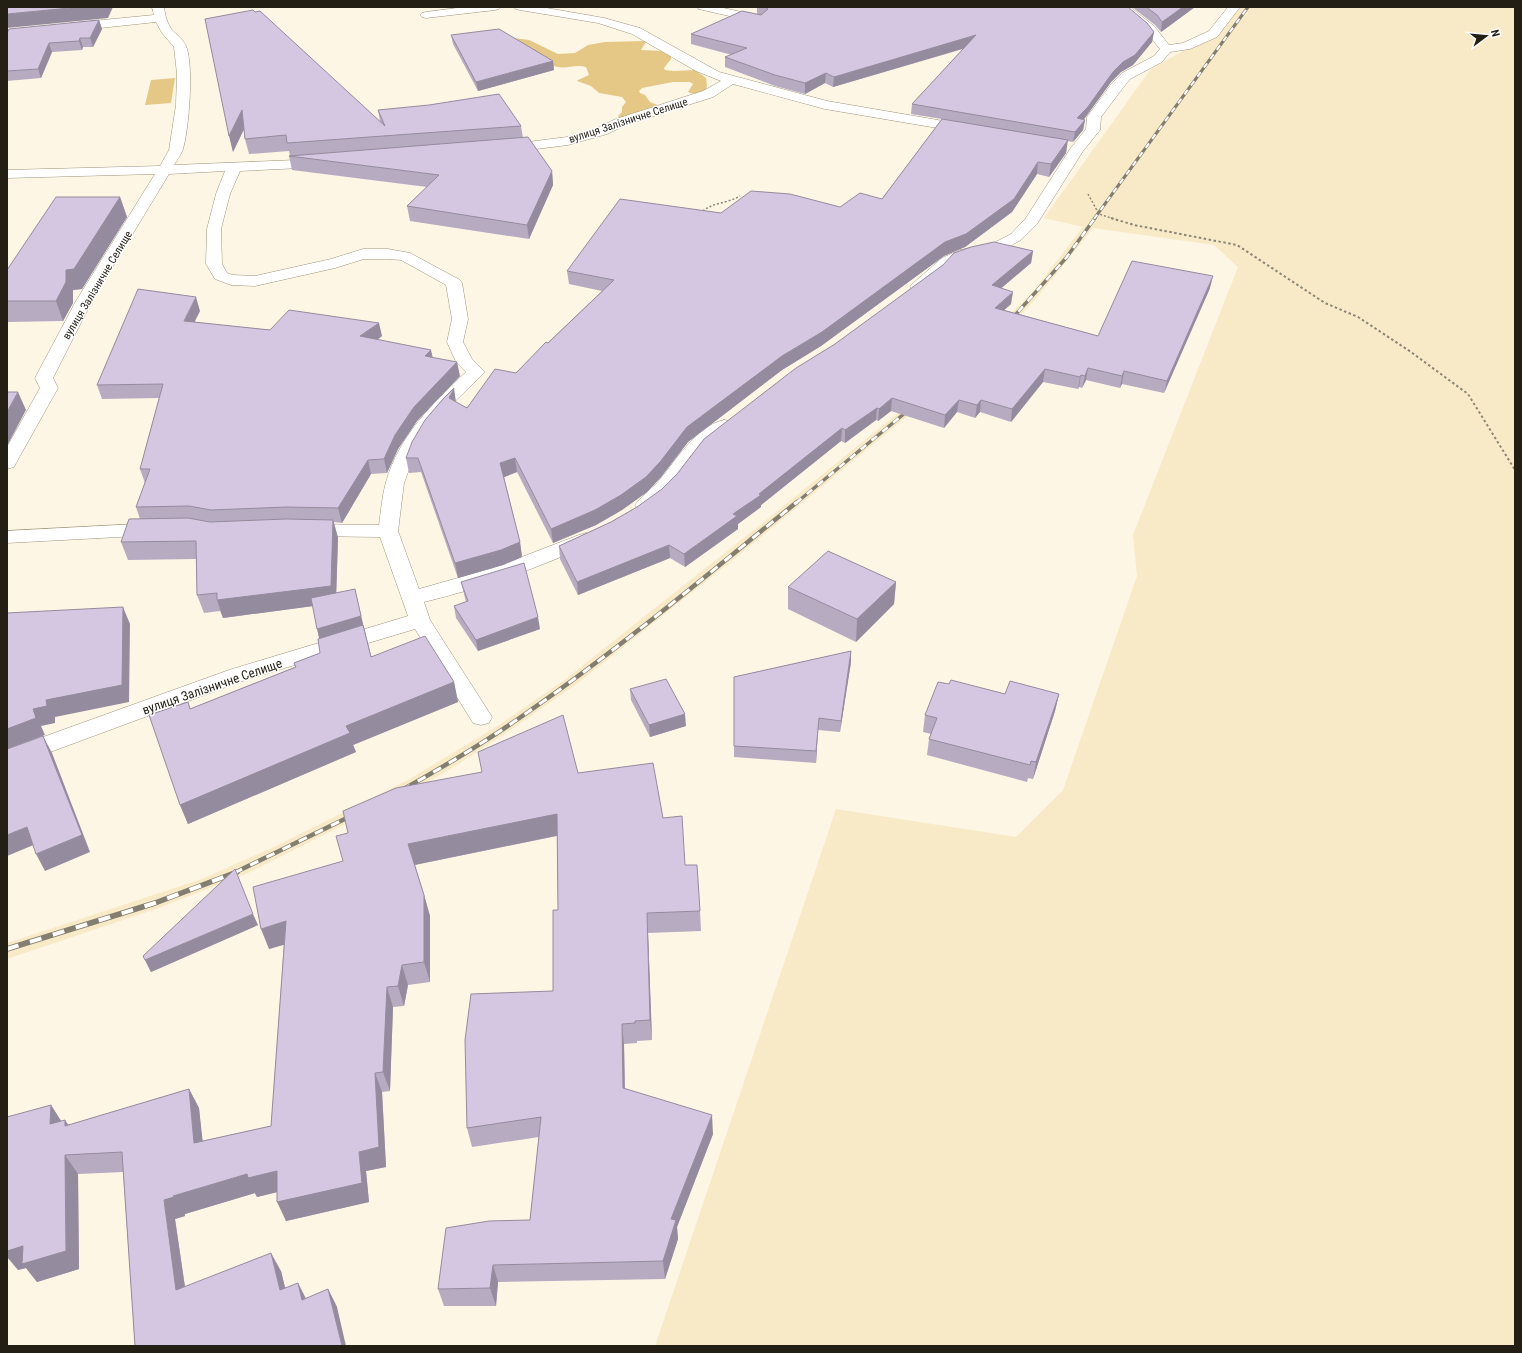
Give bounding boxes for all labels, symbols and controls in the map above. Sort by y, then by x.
north arrow [1466,16,1506,56]
text: N [1488,28,1502,39]
street label: вулиця Залізничне Селище [567,95,689,146]
street label: вулиця Залізничне Селище [60,229,135,342]
street label: вулиця Залізничне Селище [140,655,284,717]

